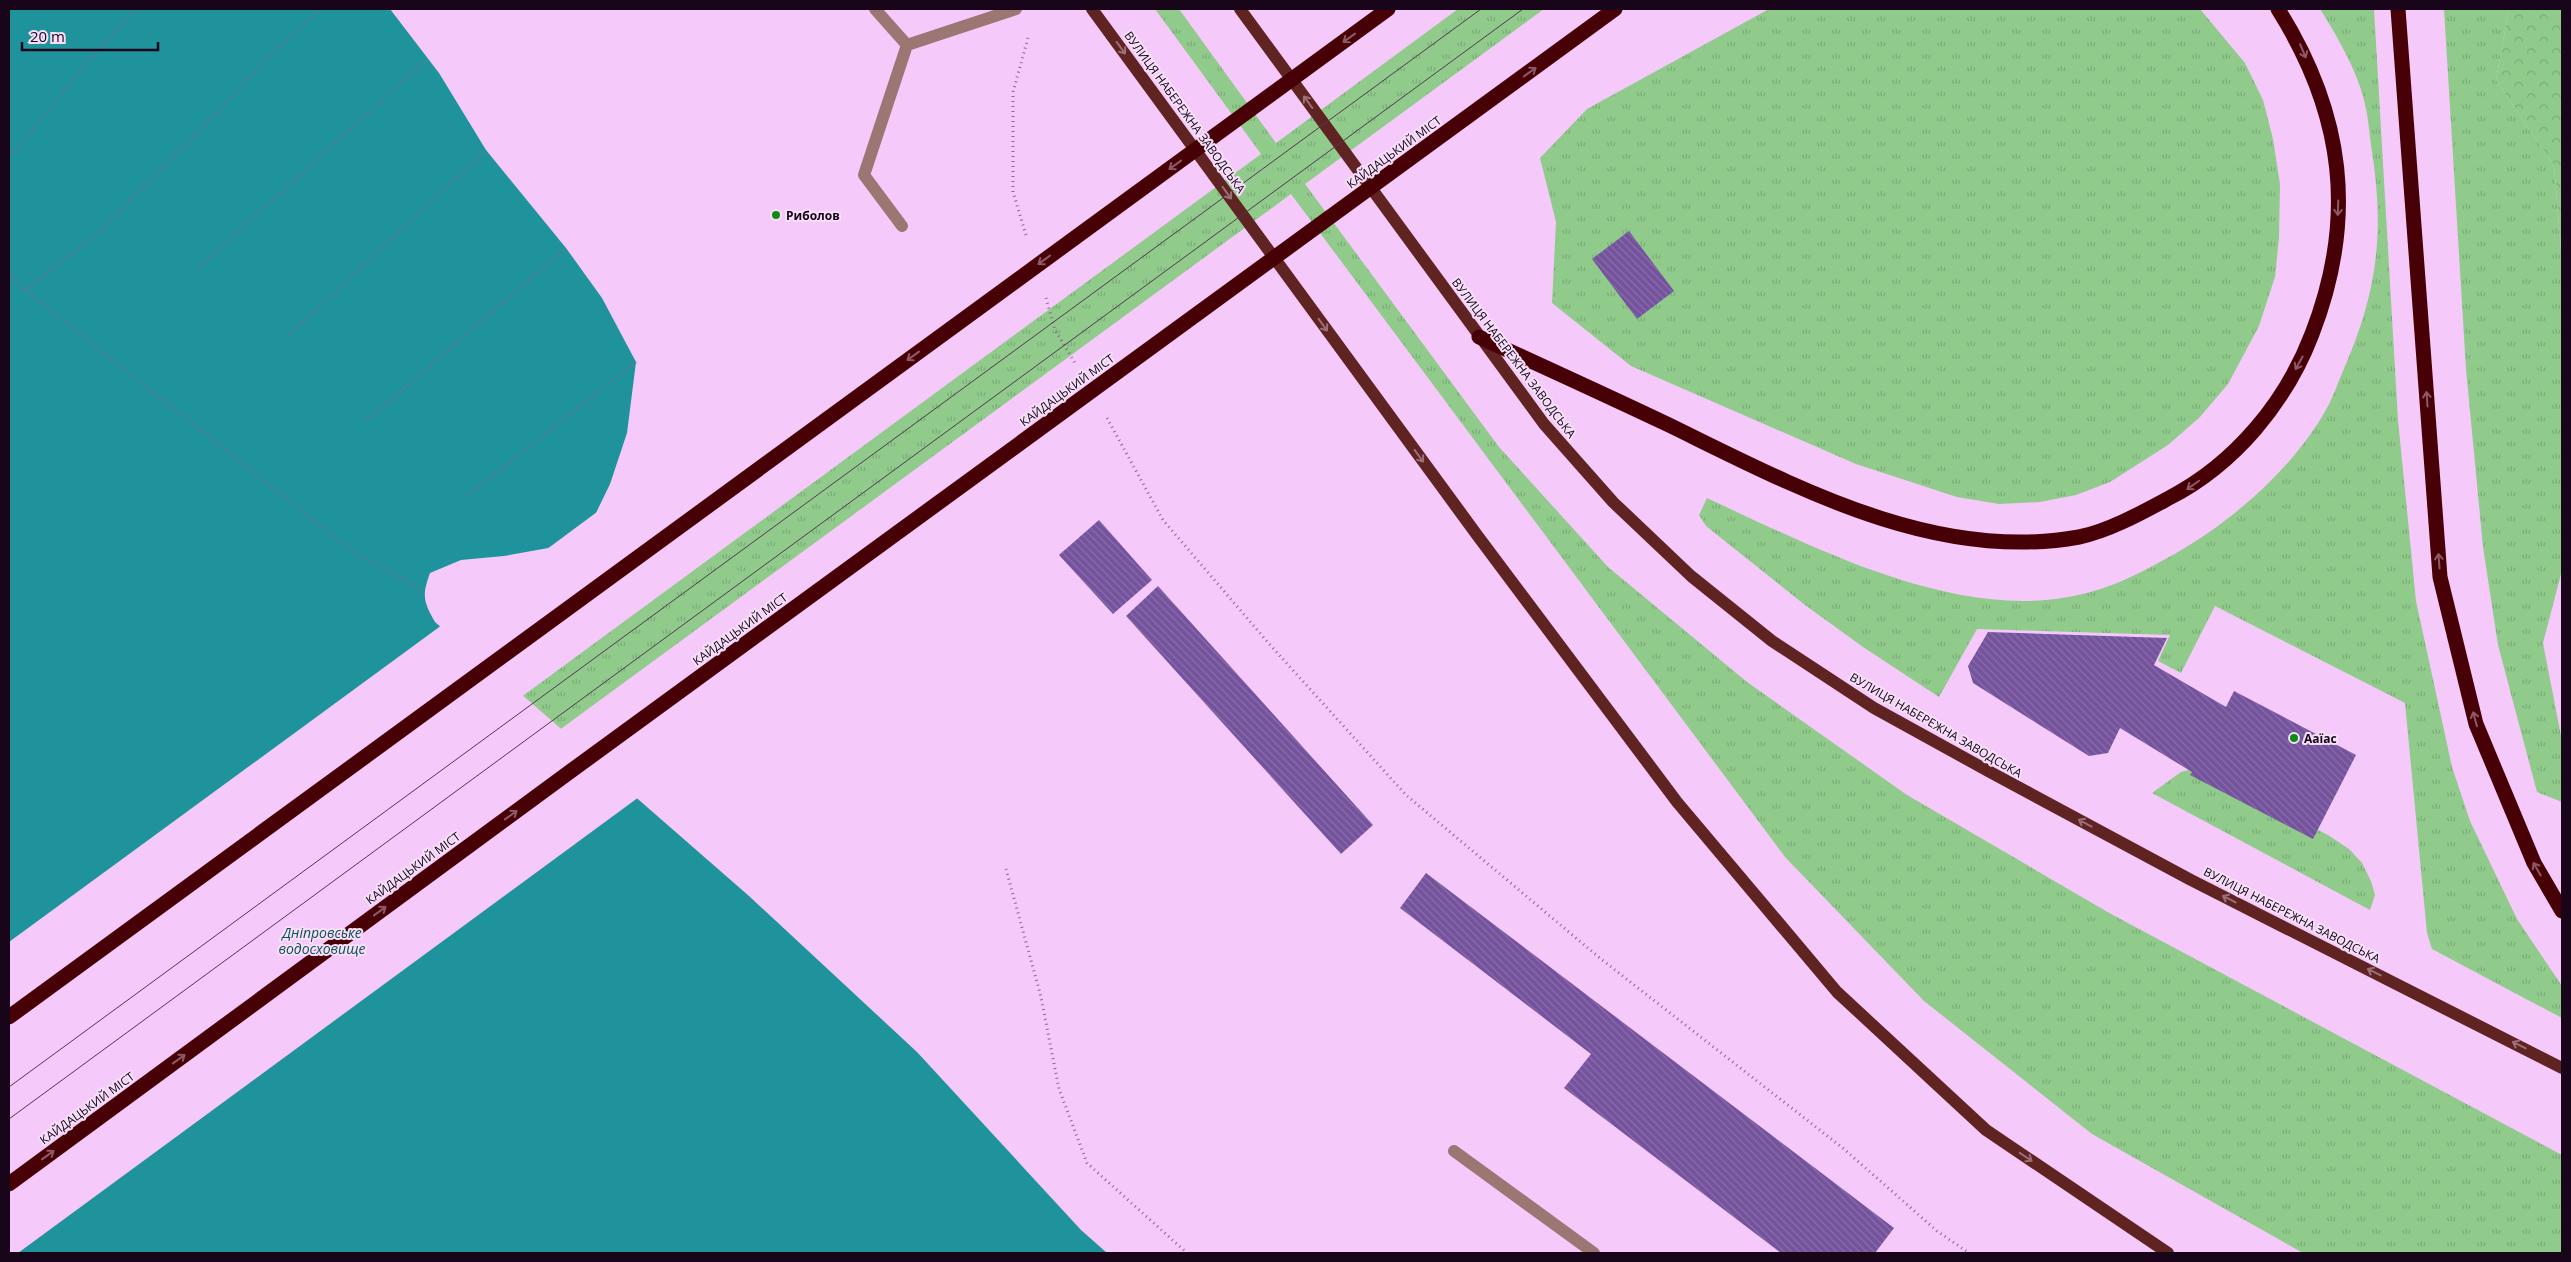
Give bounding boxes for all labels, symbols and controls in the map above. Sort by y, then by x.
scale bar [22,20,159,52]
text: 20 m [30,26,65,46]
street label: ВУЛИЦЯ НАБЕРЕЖНА ЗАВОДСЬКА [1120,28,1250,197]
one-way arrow [1343,32,1356,43]
one-way arrow [1116,41,1126,55]
one-way arrow [2298,43,2308,58]
one-way arrow [1523,66,1536,77]
one-way arrow [1303,95,1313,109]
street label: КАЙДАЦЬКИЙ МІСТ [1343,112,1445,192]
one-way arrow [1169,159,1182,170]
one-way arrow [1222,186,1232,200]
one-way arrow [2334,199,2343,215]
place label: Риболов [786,207,840,224]
marker: Риболов [770,209,782,221]
one-way arrow [1038,255,1051,266]
street label: ВУЛИЦЯ НАБЕРЕЖНА ЗАВОДСЬКА [1448,275,1580,442]
one-way arrow [1318,317,1328,331]
street label: КАЙДАЦЬКИЙ МІСТ [1016,350,1118,430]
one-way arrow [907,351,920,362]
one-way arrow [2294,356,2304,371]
one-way arrow [2423,391,2432,407]
one-way arrow [1414,449,1424,463]
one-way arrow [2186,480,2200,490]
one-way arrow [2434,553,2444,569]
street label: КАЙДАЦЬКИЙ МІСТ [689,589,791,669]
street label: ВУЛИЦЯ НАБЕРЕЖНА ЗАВОДСЬКА [1847,669,2026,782]
one-way arrow [2469,711,2479,727]
place label: Ааїас [2304,730,2337,747]
marker: Ааїас [2288,732,2300,744]
one-way arrow [504,809,517,820]
one-way arrow [2078,818,2093,827]
street label: КАЙДАЦЬКИЙ МІСТ [362,828,464,908]
one-way arrow [2532,862,2542,876]
street label: ВУЛИЦЯ НАБЕРЕЖНА ЗАВОДСЬКА [2201,863,2384,967]
one-way arrow [2222,894,2237,903]
one-way arrow [373,906,387,916]
water label: Дніпровське водосховище [278,923,366,958]
one-way arrow [2367,967,2382,976]
one-way arrow [2512,1040,2527,1050]
one-way arrow [172,1054,186,1064]
street label: КАЙДАЦЬКИЙ МІСТ [36,1068,138,1148]
one-way arrow [41,1150,54,1161]
one-way arrow [2019,1152,2033,1162]

